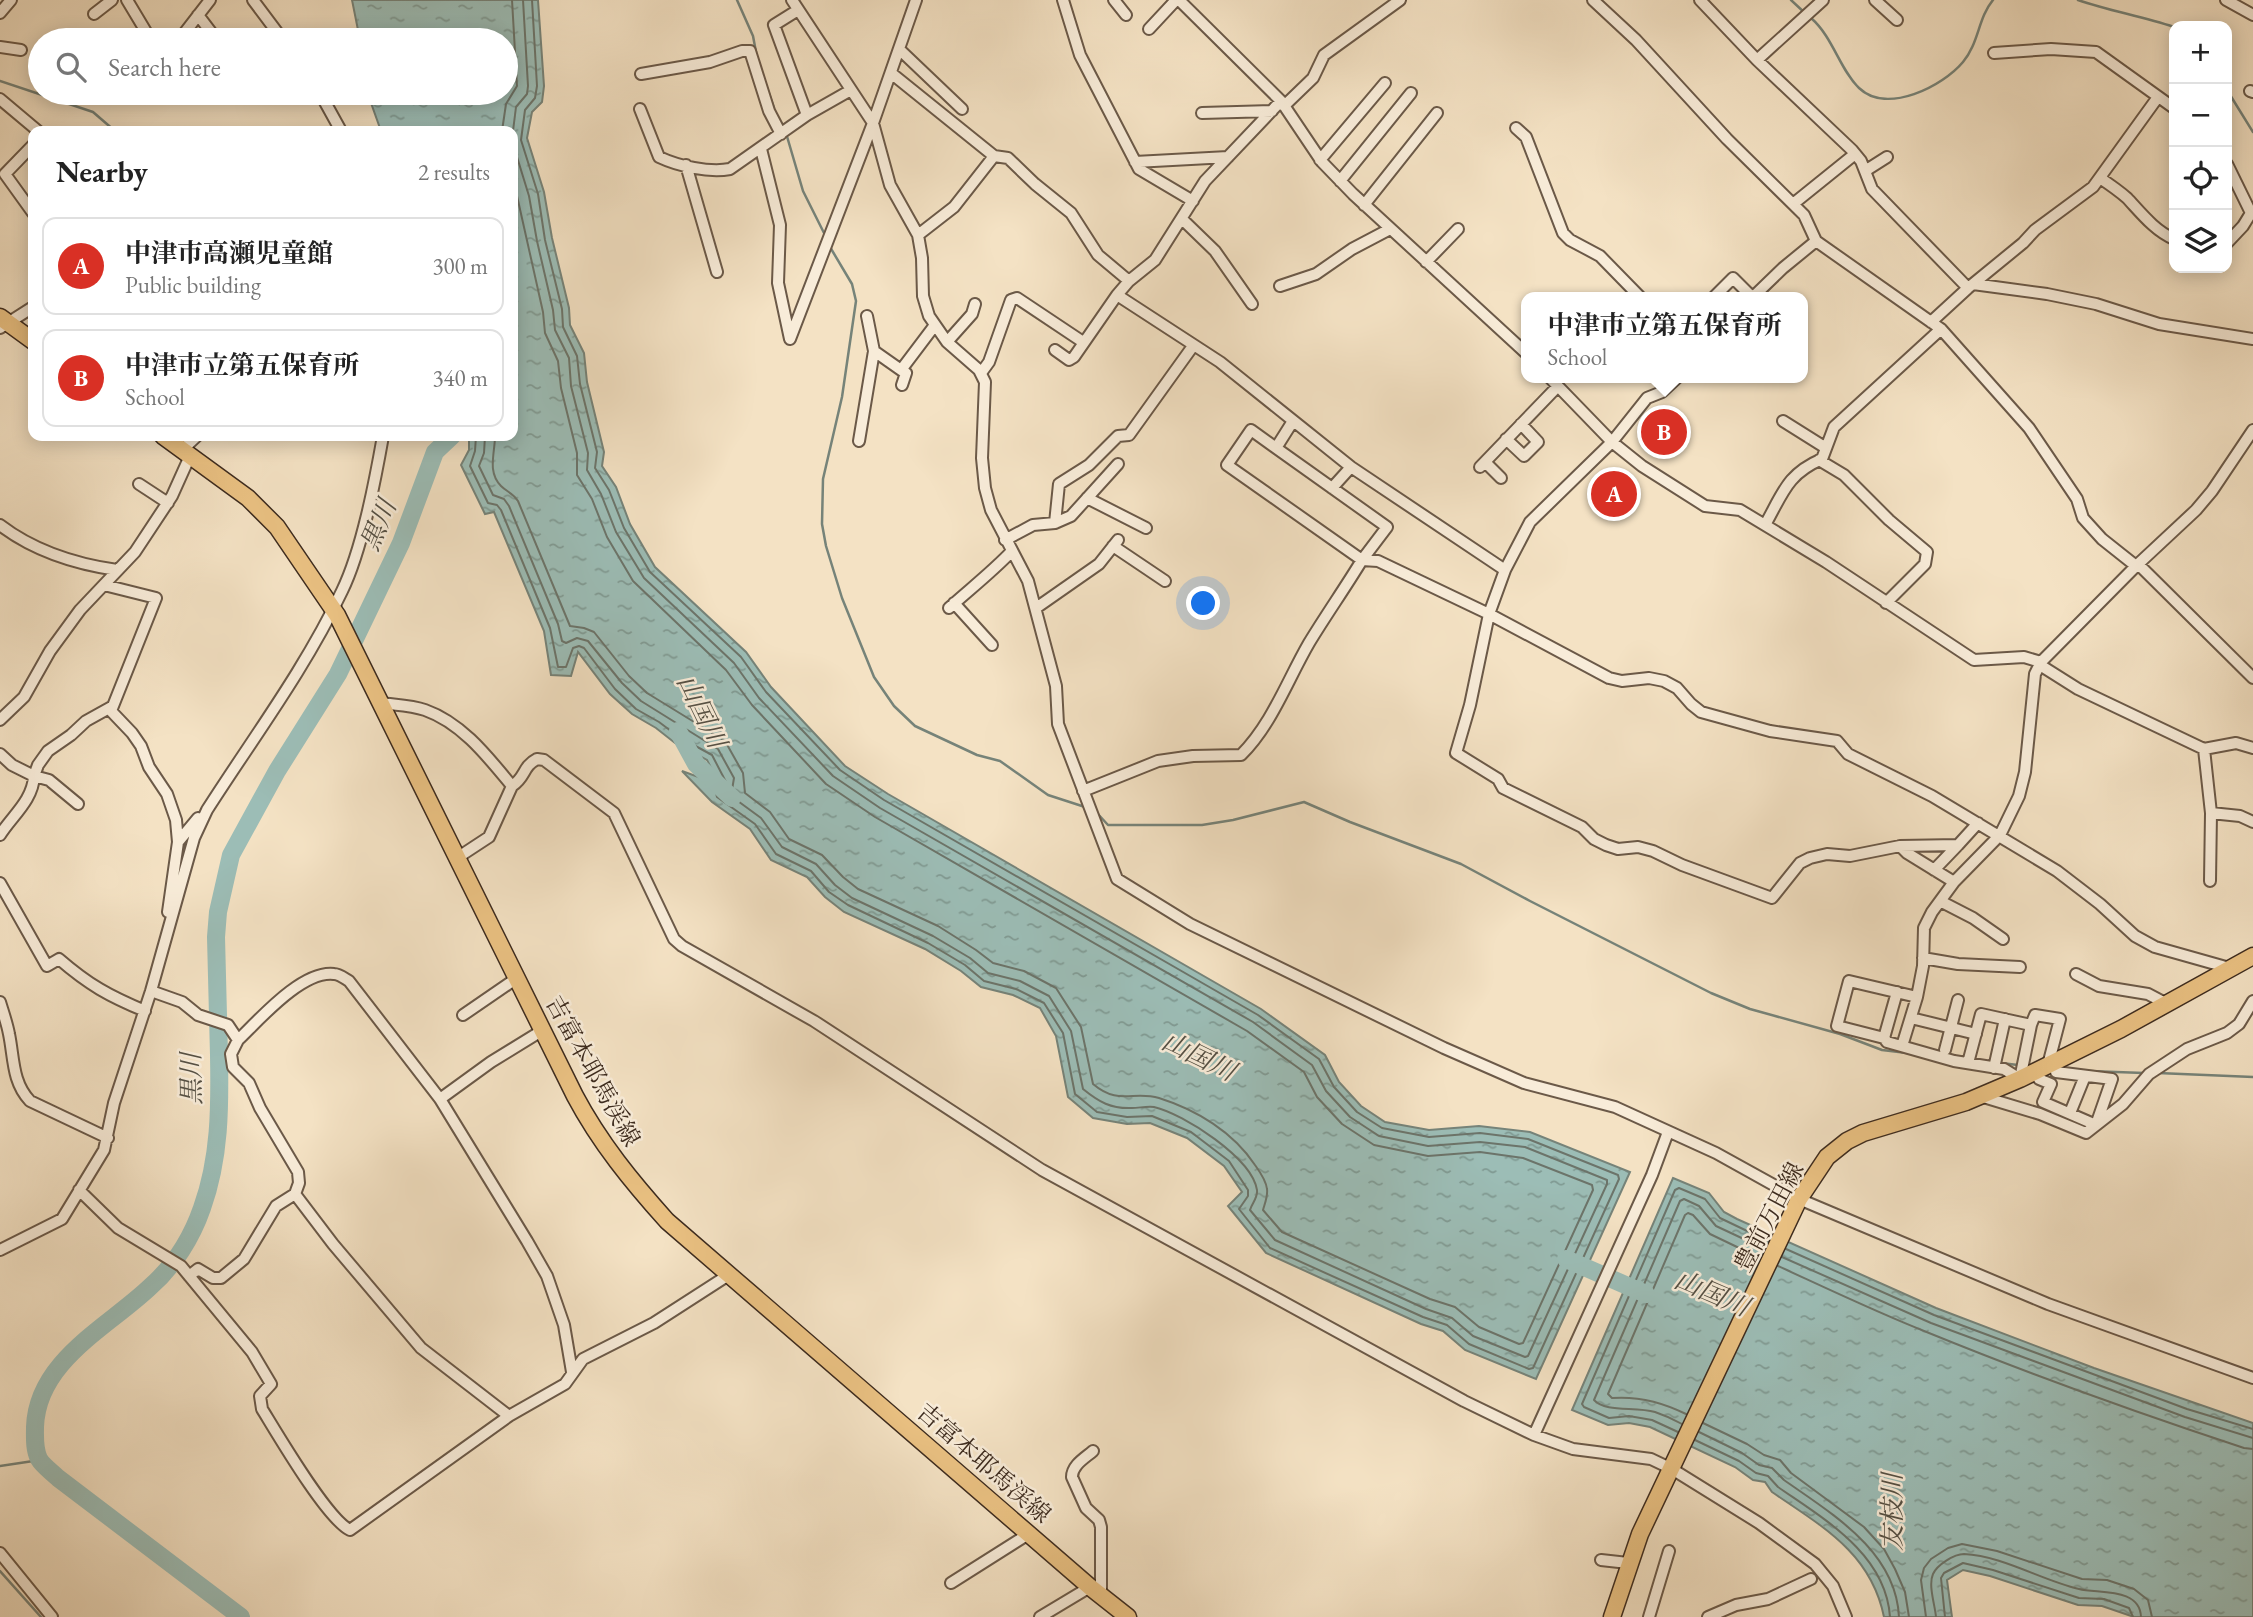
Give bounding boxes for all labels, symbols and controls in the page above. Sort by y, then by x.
map controls [2169,21,2232,273]
button: + [2169,21,2232,84]
search box [28,28,518,105]
icon: search [52,48,90,86]
text: Search here [108,50,221,84]
button: − [2169,84,2232,147]
button: locate [2169,147,2232,210]
text: Nearby [56,152,148,191]
text: 2 results [418,157,490,187]
button: layers [2169,210,2232,273]
text: 中津市高瀬児童館 [125,236,333,270]
text: A [73,251,89,281]
text: 300 m [432,251,488,281]
text: Public building [125,270,261,300]
popup [1521,292,1808,383]
text: 中津市立第五保育所 [1547,308,1782,342]
text: School [1547,342,1607,372]
text: 中津市立第五保育所 [125,348,359,382]
text: B [74,363,88,393]
text: 340 m [432,363,488,393]
text: School [125,382,185,412]
pin: B [1641,406,1687,458]
pin: A [1591,468,1637,520]
water label: 黒川 [352,492,405,556]
your location [1186,586,1220,620]
water label: 山国川 [670,668,736,756]
street label: 吉富本耶馬渓線 [539,990,648,1152]
water label: 山国川 [1156,1024,1244,1090]
water label: 黒川 [173,1050,208,1105]
street label: 豊前万田線 [1727,1157,1810,1277]
water label: 山国川 [1669,1262,1757,1325]
street label: 吉富本耶馬渓線 [911,1396,1058,1529]
water label: 友枝川 [1875,1470,1909,1551]

